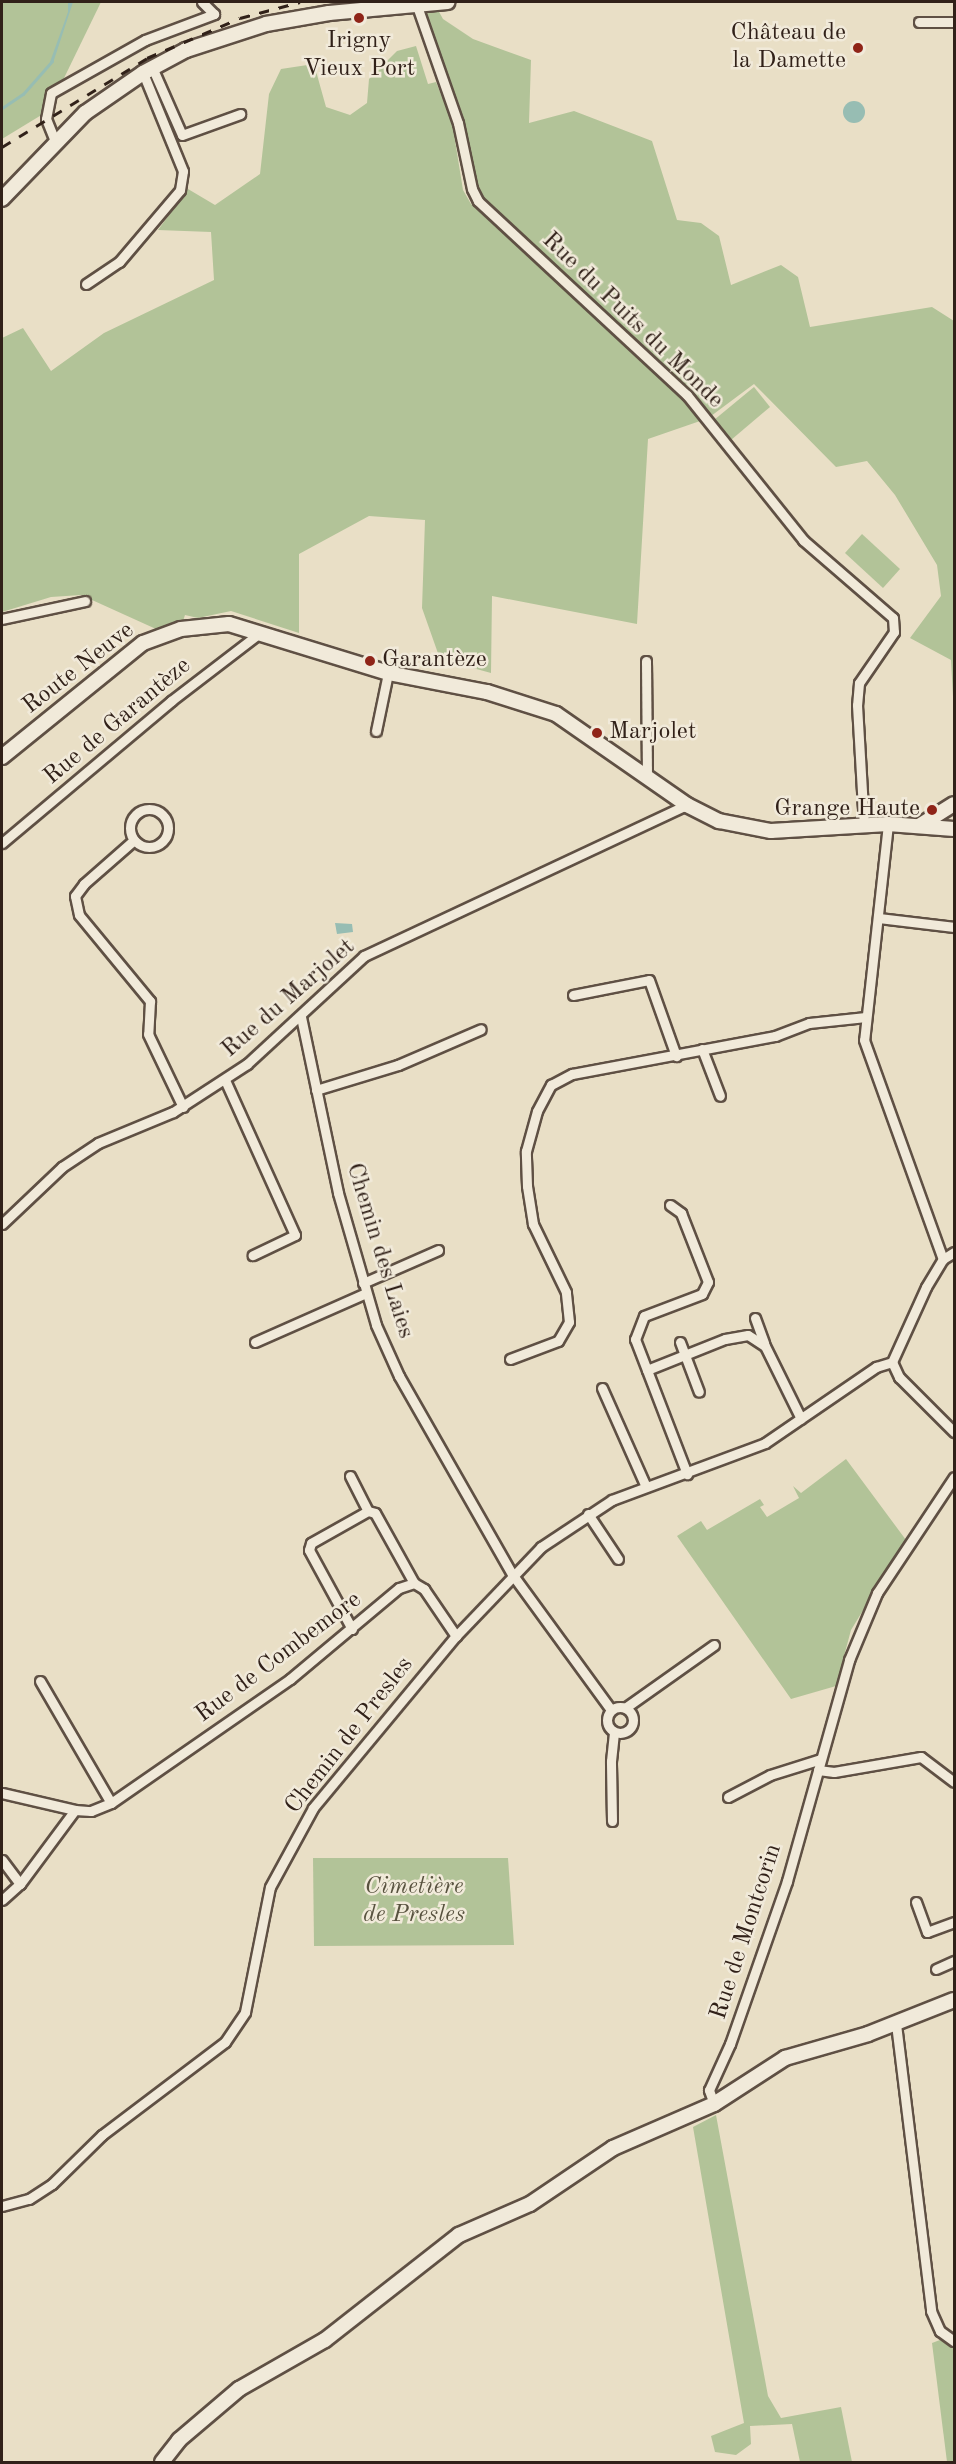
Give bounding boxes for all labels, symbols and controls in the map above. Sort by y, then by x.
marker: Irigny Vieux Port [352,11,366,25]
place label: Château de la Damette [731,20,846,76]
place label: Irigny Vieux Port [303,28,415,84]
marker: Château de la Damette [851,41,865,55]
street label: Rue du Puits du Monde [535,227,729,415]
street label: Route Neuve [18,617,140,721]
place label: Garantèze [382,647,487,675]
street label: Rue de Garantèze [39,652,197,792]
marker: Garantèze [363,654,377,668]
place label: Marjolet [609,719,696,747]
marker: Marjolet [590,726,604,740]
place label: Grange Haute [774,796,920,824]
marker: Grange Haute [925,803,939,817]
street label: Rue du Marjolet [216,933,362,1065]
street label: Chemin des Laies [339,1160,419,1342]
street label: Rue de Combemore [190,1586,368,1730]
street label: Chemin de Presles [280,1652,420,1820]
street label: Rue de Montcorin [705,1840,789,2024]
park label: Cimetière de Presles [363,1874,465,1930]

